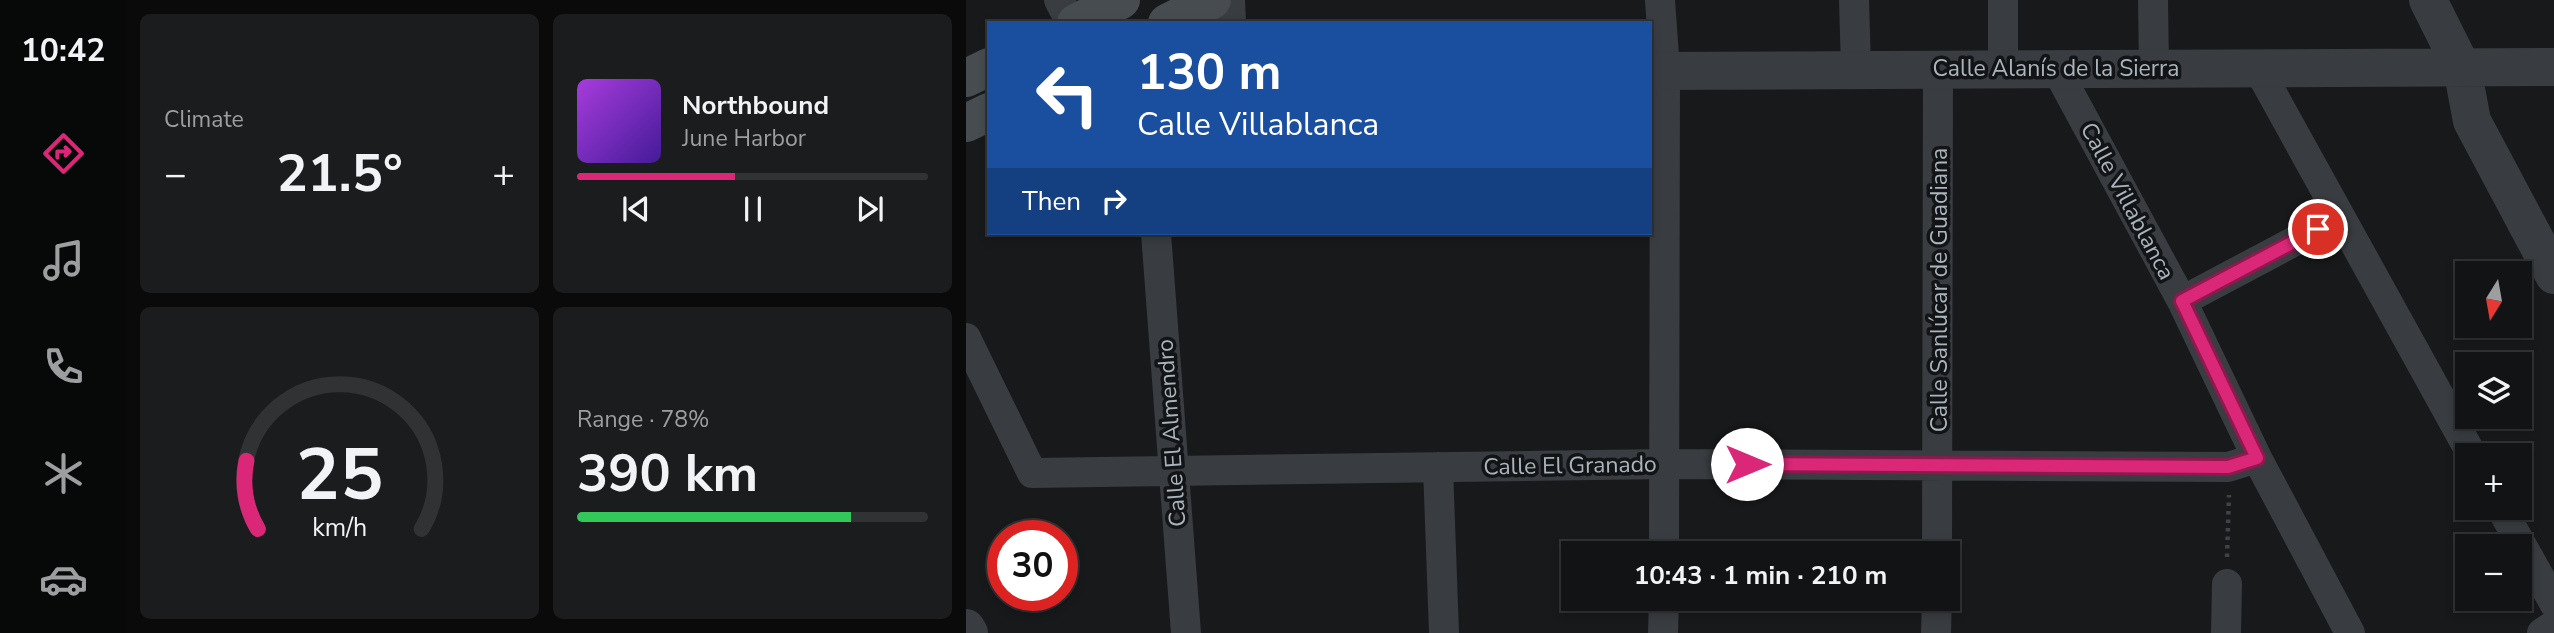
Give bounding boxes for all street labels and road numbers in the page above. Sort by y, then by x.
street label: Calle Alanís de la Sierra [1933,53,2179,84]
street label: Calle Villablanca [2073,117,2182,285]
street label: Calle Sanlúcar de Guadiana [1924,148,1955,432]
street label: Calle El Almendro [1149,338,1194,528]
street label: Calle El Granado [1483,448,1657,483]

